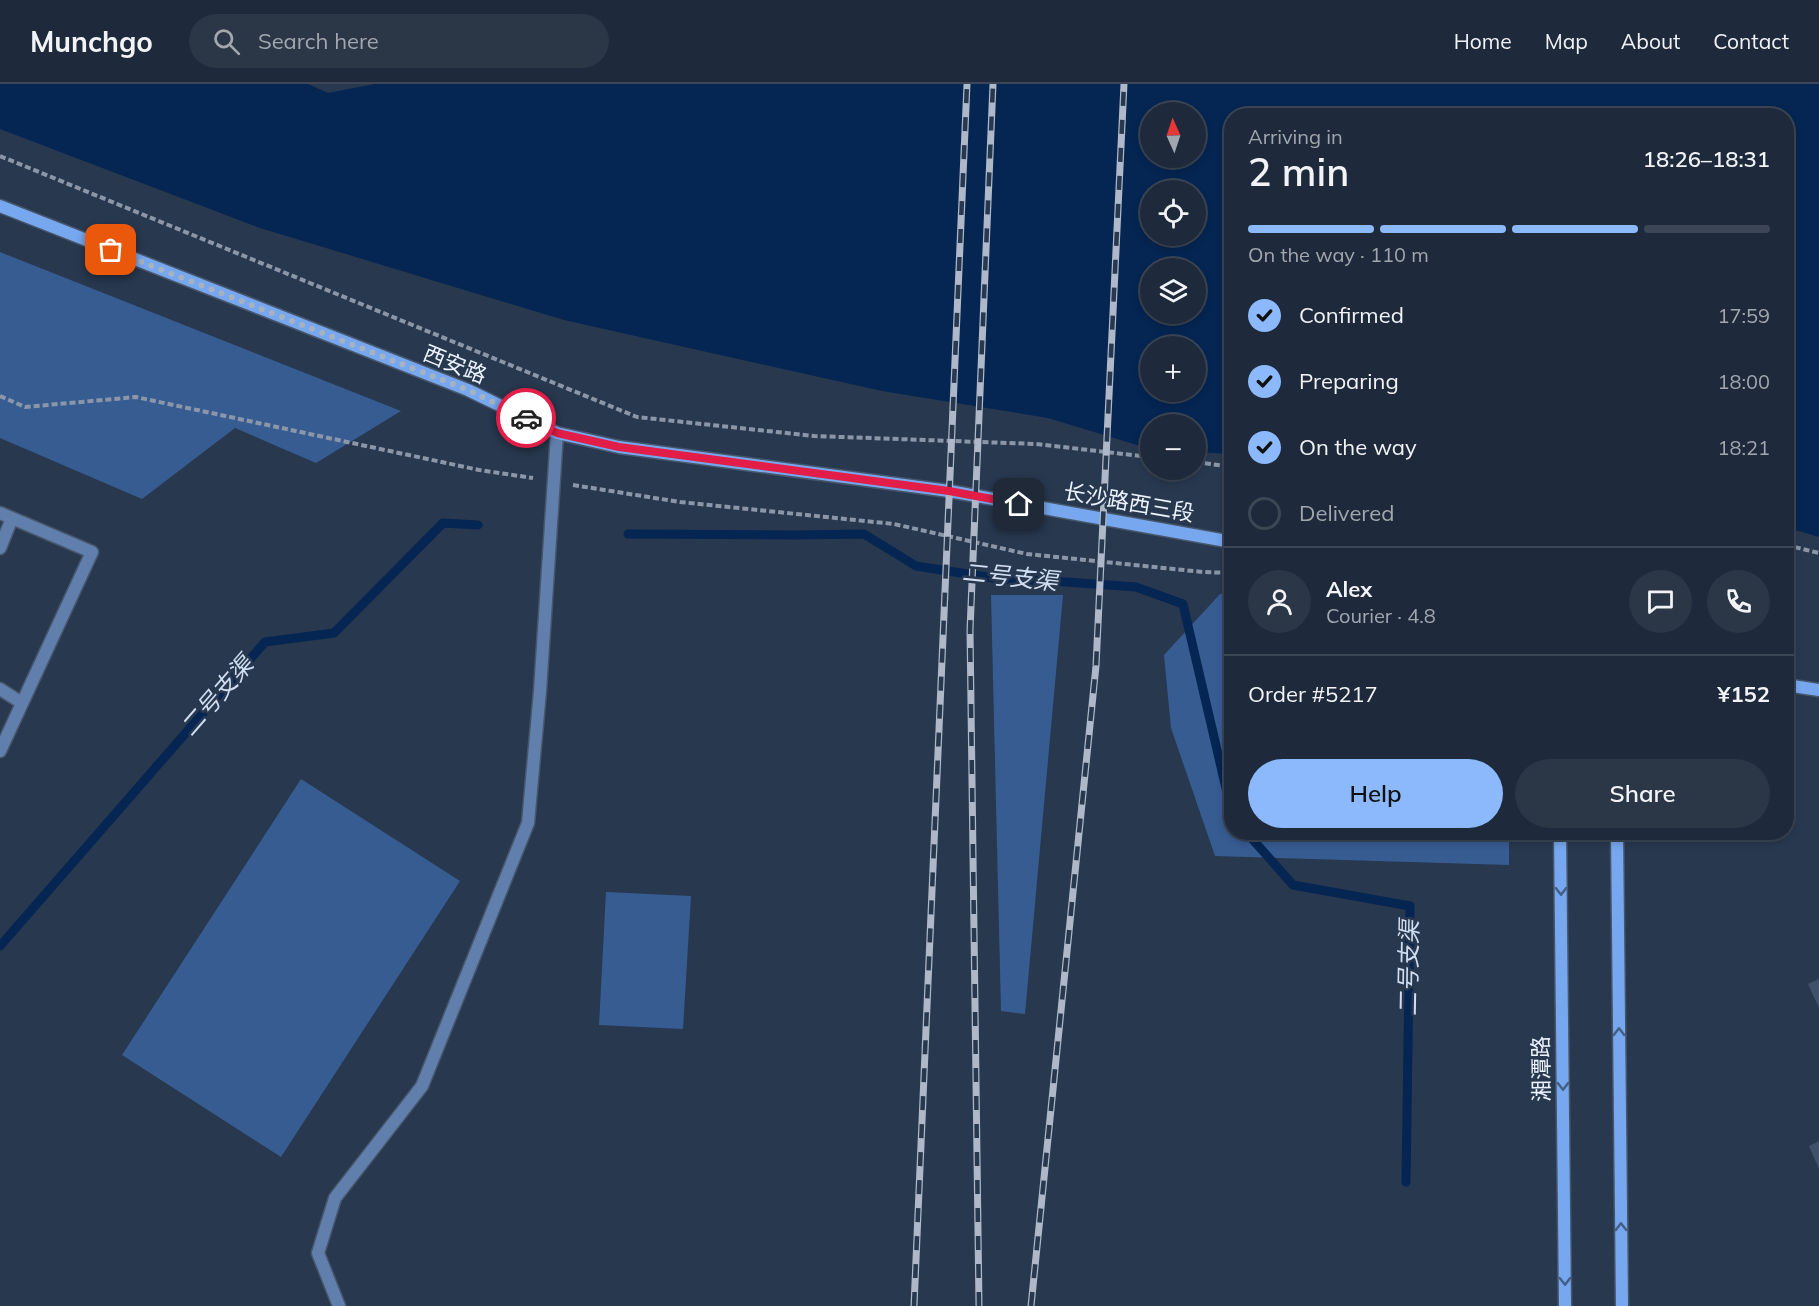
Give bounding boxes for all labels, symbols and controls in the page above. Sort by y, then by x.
search box [189,14,609,68]
text: Munchgo [30,24,153,59]
icon: search [210,25,243,58]
text: Search here [258,27,379,55]
text: Home [1454,28,1512,54]
text: Map [1545,28,1588,54]
text: About [1621,28,1680,54]
text: Contact [1713,28,1789,54]
north arrow [1140,102,1206,168]
map controls [1140,102,1206,480]
text: Arriving in [1248,124,1343,149]
text: 18:26–18:31 [1643,145,1770,173]
text: 2 min [1248,147,1349,196]
button: locate [1140,180,1206,246]
pin [85,224,136,275]
icon: bag [94,233,127,266]
text: On the way · 110 m [1248,242,1429,267]
button: layers [1140,258,1206,324]
icon: check [1248,299,1281,332]
text: Confirmed [1299,301,1404,329]
text: 17:59 [1717,303,1770,328]
button: + [1140,336,1206,402]
street label: 西安路 [419,339,491,389]
icon: check [1248,365,1281,398]
text: Preparing [1299,367,1399,395]
text: 18:00 [1717,369,1770,394]
courier [496,388,556,448]
icon: car [510,402,543,435]
button: − [1140,414,1206,480]
icon: check [1248,431,1281,464]
text: On the way [1299,433,1417,461]
text: 18:21 [1717,435,1770,460]
street label: 长沙路西三段 [1062,477,1196,527]
pin [993,478,1044,529]
icon: home [1002,487,1035,520]
text: Delivered [1299,499,1394,527]
water label: 二号支渠 [961,556,1062,596]
button: person [1248,570,1311,633]
button: chat [1629,570,1692,633]
button: phone [1707,570,1770,633]
text: Alex [1326,575,1372,603]
text: Courier · 4.8 [1326,603,1436,628]
water label: 二号支渠 [173,647,261,741]
text: Order #5217 [1248,680,1378,708]
text: ¥152 [1717,680,1770,708]
button: Help [1248,759,1503,828]
button: Share [1515,759,1770,828]
one-way arrow [1554,886,1567,895]
water label: 二号支渠 [1392,917,1424,1016]
one-way arrow [1613,1027,1626,1036]
street label: 湘潭路 [1526,1036,1556,1102]
one-way arrow [1557,1081,1569,1090]
one-way arrow [1615,1222,1627,1231]
one-way arrow [1559,1276,1571,1285]

